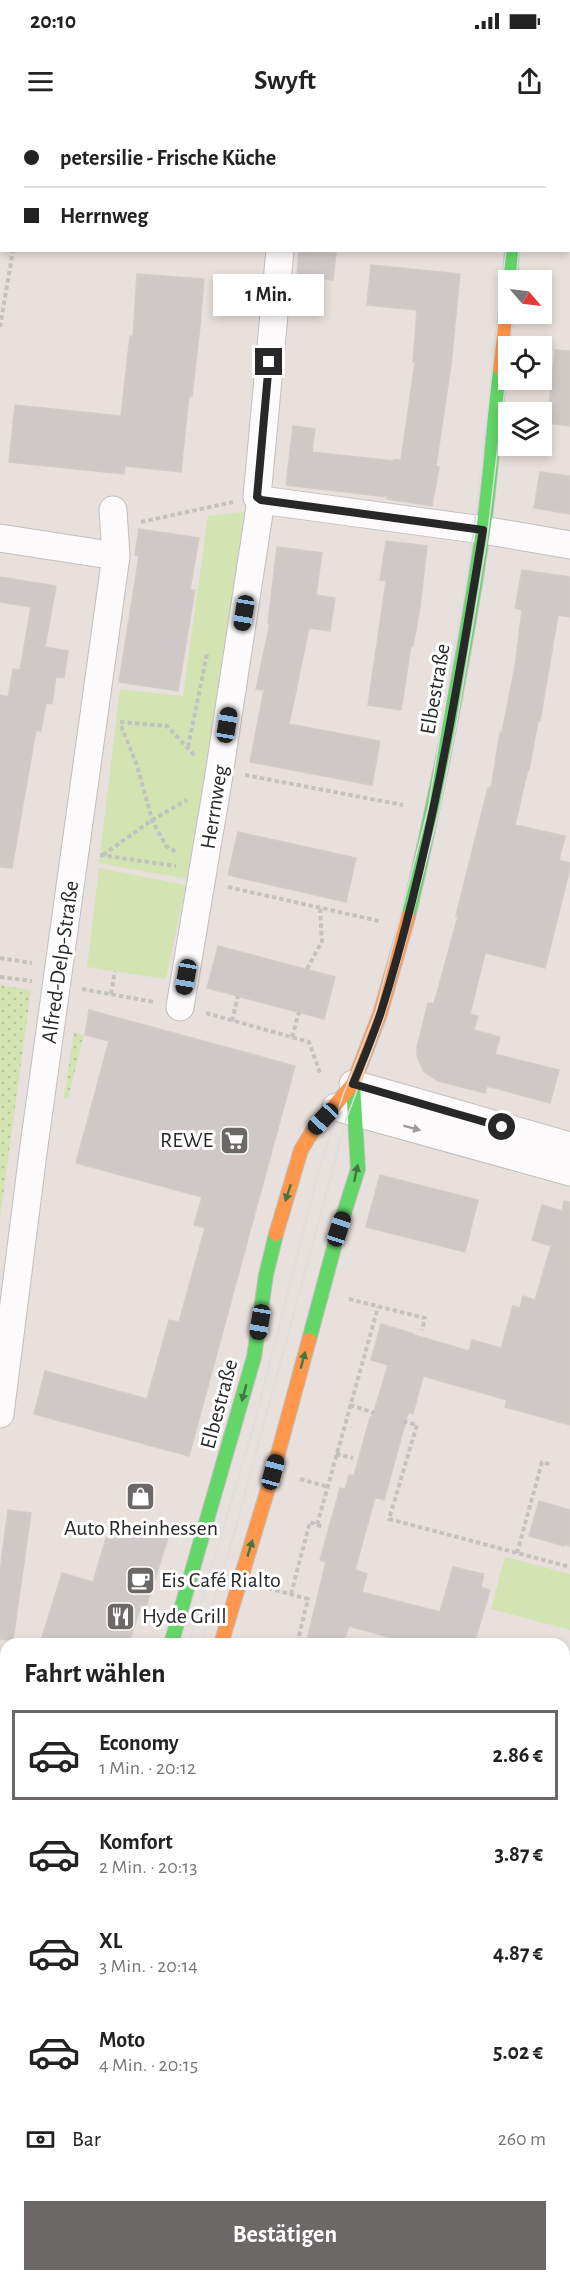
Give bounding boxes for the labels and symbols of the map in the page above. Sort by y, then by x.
north arrow [498,270,552,324]
callout: 1 Min. [214,275,324,317]
route end [255,348,282,375]
car [232,594,256,632]
street label: Elbestraße [416,642,454,736]
car [215,706,239,744]
street label: Herrnweg [196,763,232,851]
street label: Alfred-Delp-Straße [38,879,82,1045]
car [174,958,198,996]
car [304,1100,342,1138]
route start [488,1113,515,1140]
supermarket icon: REWE [218,1124,250,1156]
one-way arrow [403,1124,421,1133]
place label: REWE [160,1129,213,1151]
one-way arrow [352,1163,361,1182]
one-way arrow [283,1184,292,1202]
car [325,1209,353,1249]
car [248,1303,272,1341]
one-way arrow [299,1351,309,1369]
street label: Elbestraße [196,1357,242,1451]
one-way arrow [239,1384,248,1402]
car [260,1452,286,1492]
shop icon: Auto Rheinhessen [125,1480,157,1512]
place label: Auto Rheinhessen [64,1517,218,1539]
one-way arrow [246,1539,255,1557]
cafe icon: Eis Café Rialto [124,1564,156,1596]
place label: Eis Café Rialto [161,1569,281,1591]
restaurant icon: Hyde Grill [105,1600,137,1632]
place label: Hyde Grill [142,1605,227,1627]

